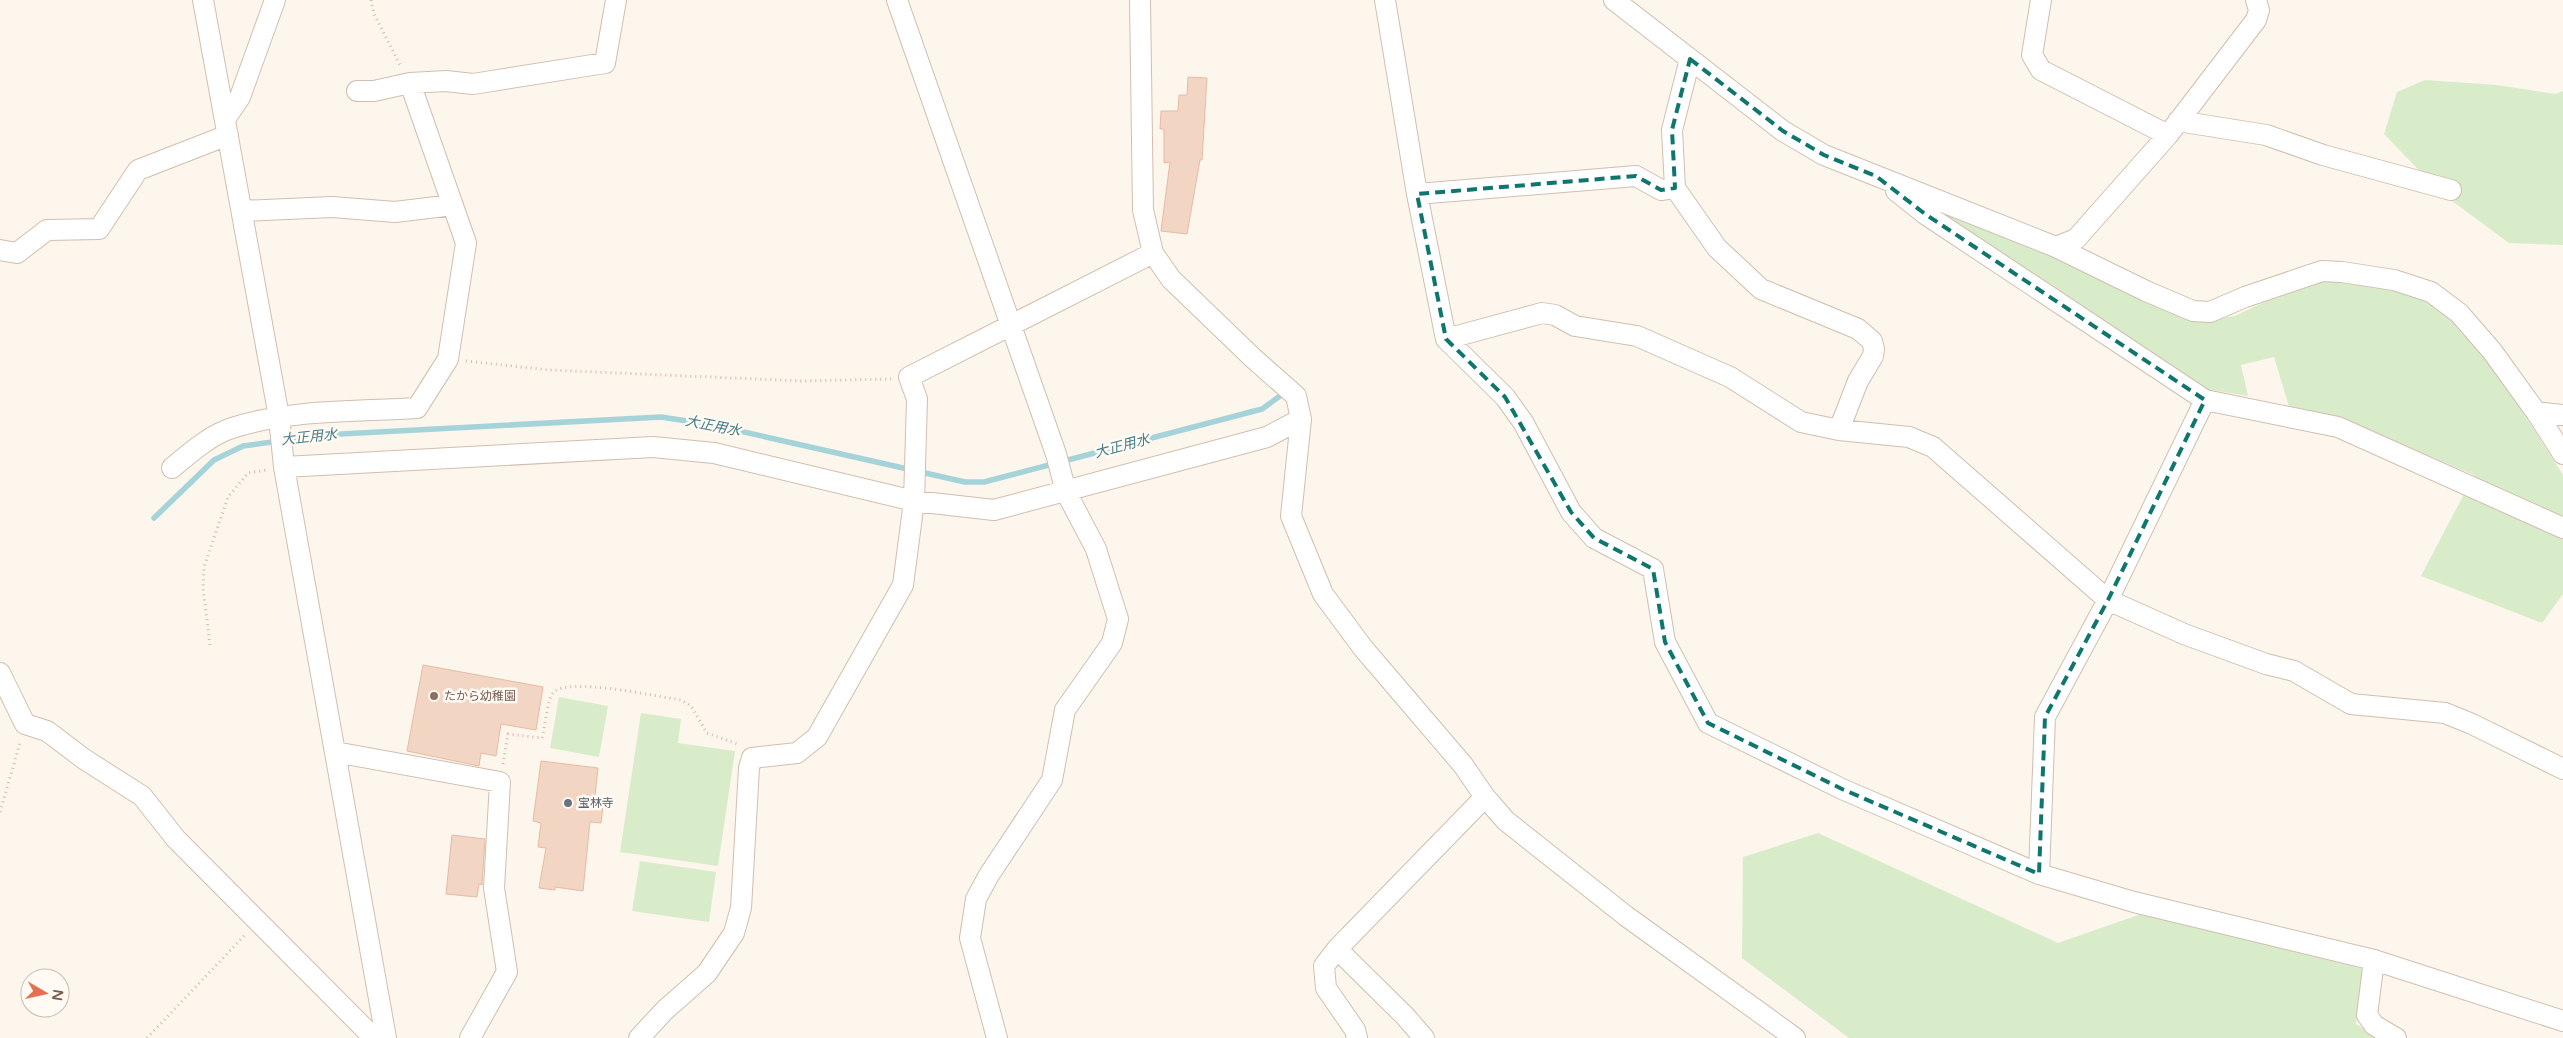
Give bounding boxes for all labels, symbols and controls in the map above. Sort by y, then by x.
water label: 大正用水 [684,412,744,440]
water label: 大正用水 [280,425,340,448]
water label: 大正用水 [1093,430,1153,461]
place label: たから幼稚園 [444,689,516,703]
marker: たから幼稚園 [428,690,440,702]
place label: 宝林寺 [578,796,614,810]
marker: 宝林寺 [562,797,574,809]
north arrow [20,968,70,1018]
text: N [48,988,67,1002]

